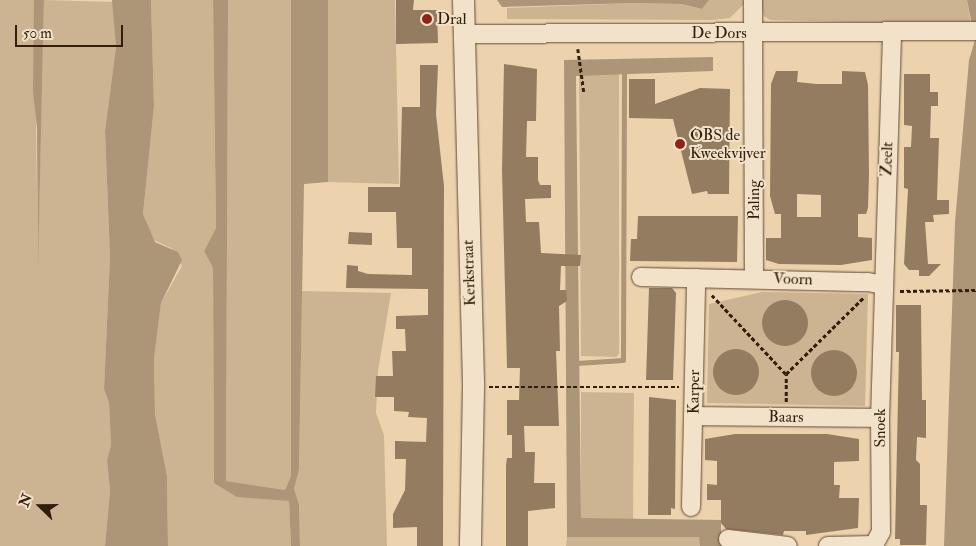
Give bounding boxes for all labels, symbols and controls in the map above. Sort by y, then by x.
place label: Dral [437,9,467,29]
marker: Dral [421,13,433,25]
scale bar [18,15,125,47]
street label: De Dors [691,23,747,43]
text: 50 m [23,24,52,43]
place label: OBS de Kweekvijver [690,125,766,163]
marker: OBS de Kweekvijver [674,138,686,150]
street label: Zeelt [877,141,897,177]
street label: Paling [744,180,764,220]
street label: Kerkstraat [458,240,480,306]
street label: Voorn [773,269,813,289]
street label: Karper [684,370,704,414]
street label: Baars [768,407,804,427]
street label: Snoek [870,408,890,448]
north arrow [15,481,65,531]
text: N [15,491,36,509]

